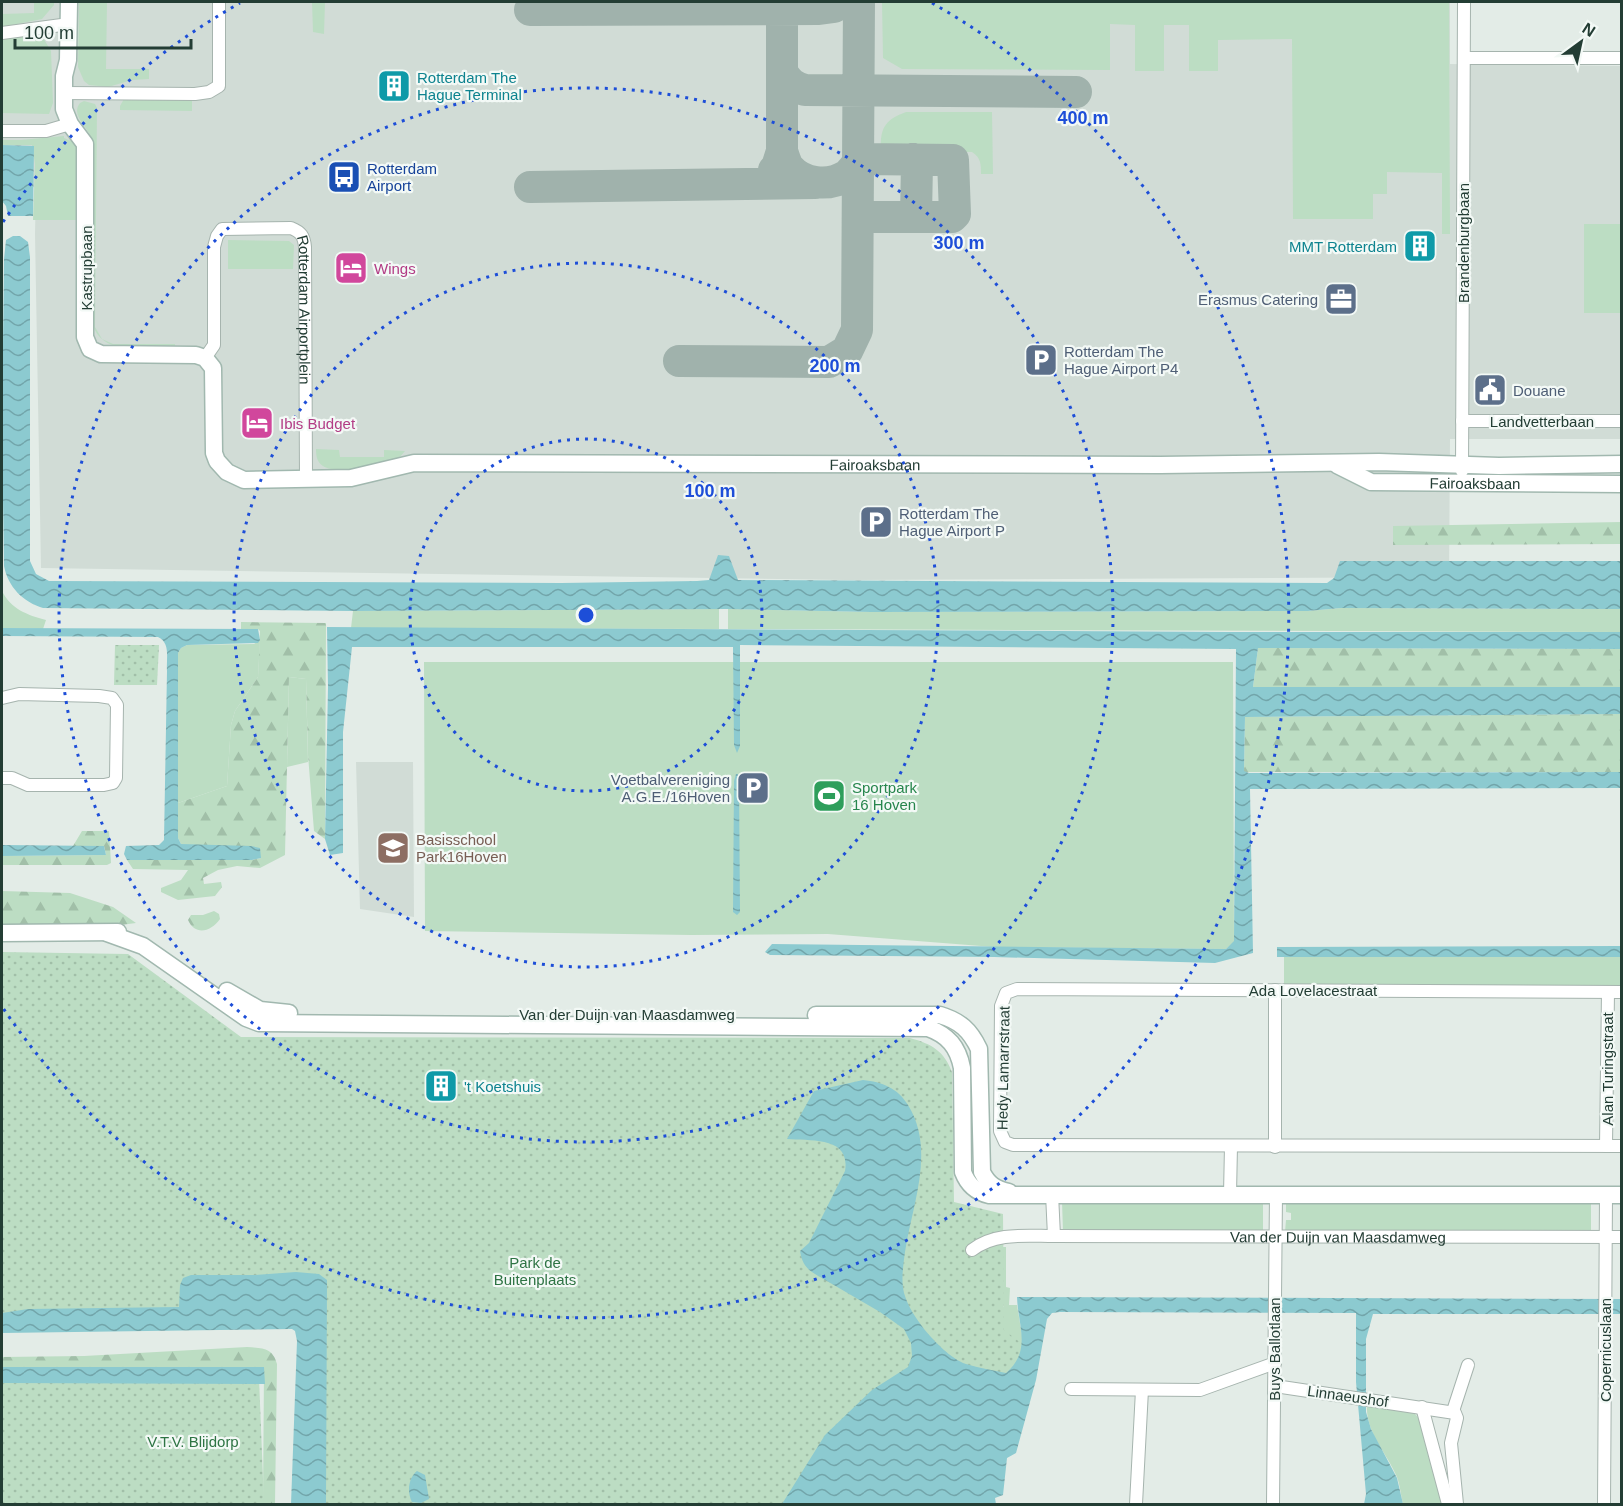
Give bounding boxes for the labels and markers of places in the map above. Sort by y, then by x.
building icon: Rotterdam The Hague Terminal [376,68,412,104]
place label: Rotterdam The Hague Terminal [417,69,522,103]
bus stop icon: Rotterdam Airport [326,159,362,195]
place label: Rotterdam Airport [367,160,437,194]
building icon: MMT Rotterdam [1402,228,1438,264]
place label: MMT Rotterdam [1289,238,1397,255]
hotel icon: Wings [333,250,369,286]
place label: Wings [374,260,416,277]
office icon: Erasmus Catering [1323,281,1359,317]
place label: Erasmus Catering [1198,291,1318,308]
parking icon: Rotterdam The Hague Airport P4 [1023,342,1059,378]
place label: Rotterdam The Hague Airport P4 [1064,343,1178,377]
public building icon: Douane [1472,372,1508,408]
place label: Douane [1513,382,1566,399]
hotel icon: Ibis Budget [239,405,275,441]
place label: Ibis Budget [280,415,356,432]
parking icon: Rotterdam The Hague Airport P [858,504,894,540]
place label: Rotterdam The Hague Airport P [899,505,1005,539]
centre of rings [576,605,596,625]
parking icon: Voetbalvereniging A.G.E./16Hoven [735,770,771,806]
place label: Voetbalvereniging A.G.E./16Hoven [611,771,730,805]
sports icon: Sportpark 16 Hoven [811,778,847,814]
place label: Sportpark 16 Hoven [852,779,918,813]
school or university icon: Basisschool Park16Hoven [375,830,411,866]
place label: Basisschool Park16Hoven [416,831,507,865]
building icon: 't Koetshuis [423,1068,459,1104]
place label: 't Koetshuis [464,1078,541,1095]

